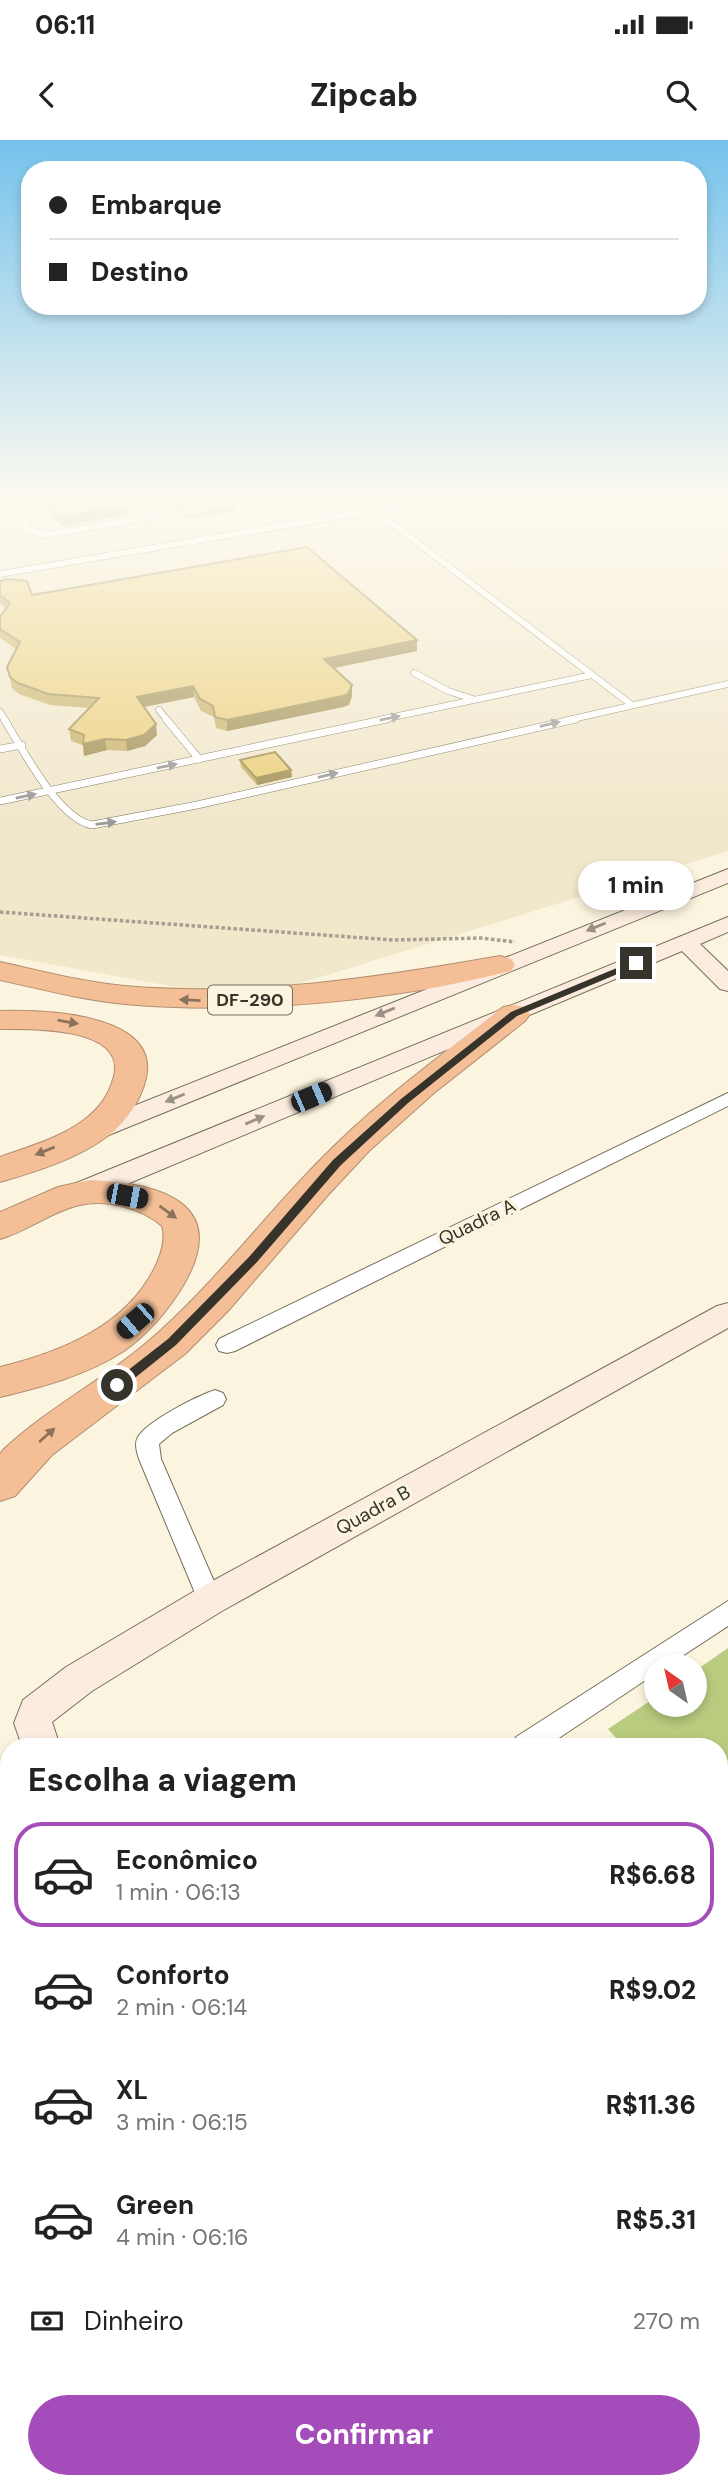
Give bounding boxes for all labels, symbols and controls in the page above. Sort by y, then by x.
text: 06:11 [35,8,95,42]
text: Zipcab [310,74,418,116]
icon: back [28,76,66,114]
icon: search [662,76,700,114]
text: Embarque [91,188,222,222]
text: Destino [91,255,189,289]
one-way arrow [379,713,401,724]
one-way arrow [539,718,561,729]
one-way arrow [156,761,178,772]
one-way arrow [317,769,339,780]
one-way arrow [15,790,37,801]
one-way arrow [95,818,117,829]
callout: 1 min [578,862,694,910]
text: 1 min [608,870,664,900]
one-way arrow [586,921,607,932]
route end [620,947,652,979]
road number: DF-290 [208,986,292,1014]
one-way arrow [179,994,201,1005]
one-way arrow [375,1007,396,1018]
one-way arrow [57,1017,79,1028]
car [288,1079,335,1115]
one-way arrow [164,1093,185,1104]
one-way arrow [245,1114,265,1126]
one-way arrow [35,1146,56,1157]
car [105,1182,150,1210]
street label: Quadra A [434,1192,520,1251]
one-way arrow [158,1205,176,1220]
car [113,1299,158,1343]
route start [101,1369,133,1401]
one-way arrow [38,1427,56,1443]
street label: Quadra B [331,1479,415,1541]
north arrow [644,1654,707,1717]
map controls [644,1654,707,1717]
text: Escolha a viagem [28,1759,297,1801]
icon: car [32,1843,95,1906]
text: Econômico [116,1843,258,1877]
text: R$6.68 [609,1858,696,1892]
text: 1 min · 06:13 [116,1877,241,1907]
icon: car [32,1958,95,2021]
text: Conforto [116,1958,230,1992]
text: R$9.02 [609,1973,696,2007]
text: 2 min · 06:14 [116,1992,247,2022]
icon: car [32,2073,95,2136]
text: XL [116,2073,148,2107]
text: R$11.36 [606,2088,696,2122]
text: 3 min · 06:15 [116,2107,248,2137]
icon: car [32,2188,95,2251]
text: Green [116,2188,194,2222]
text: R$5.31 [616,2203,696,2237]
text: 4 min · 06:16 [116,2222,249,2252]
icon: cash [28,2302,66,2340]
text: Dinheiro [84,2304,184,2338]
text: 270 m [633,2306,700,2336]
button: Confirmar [28,2395,700,2475]

